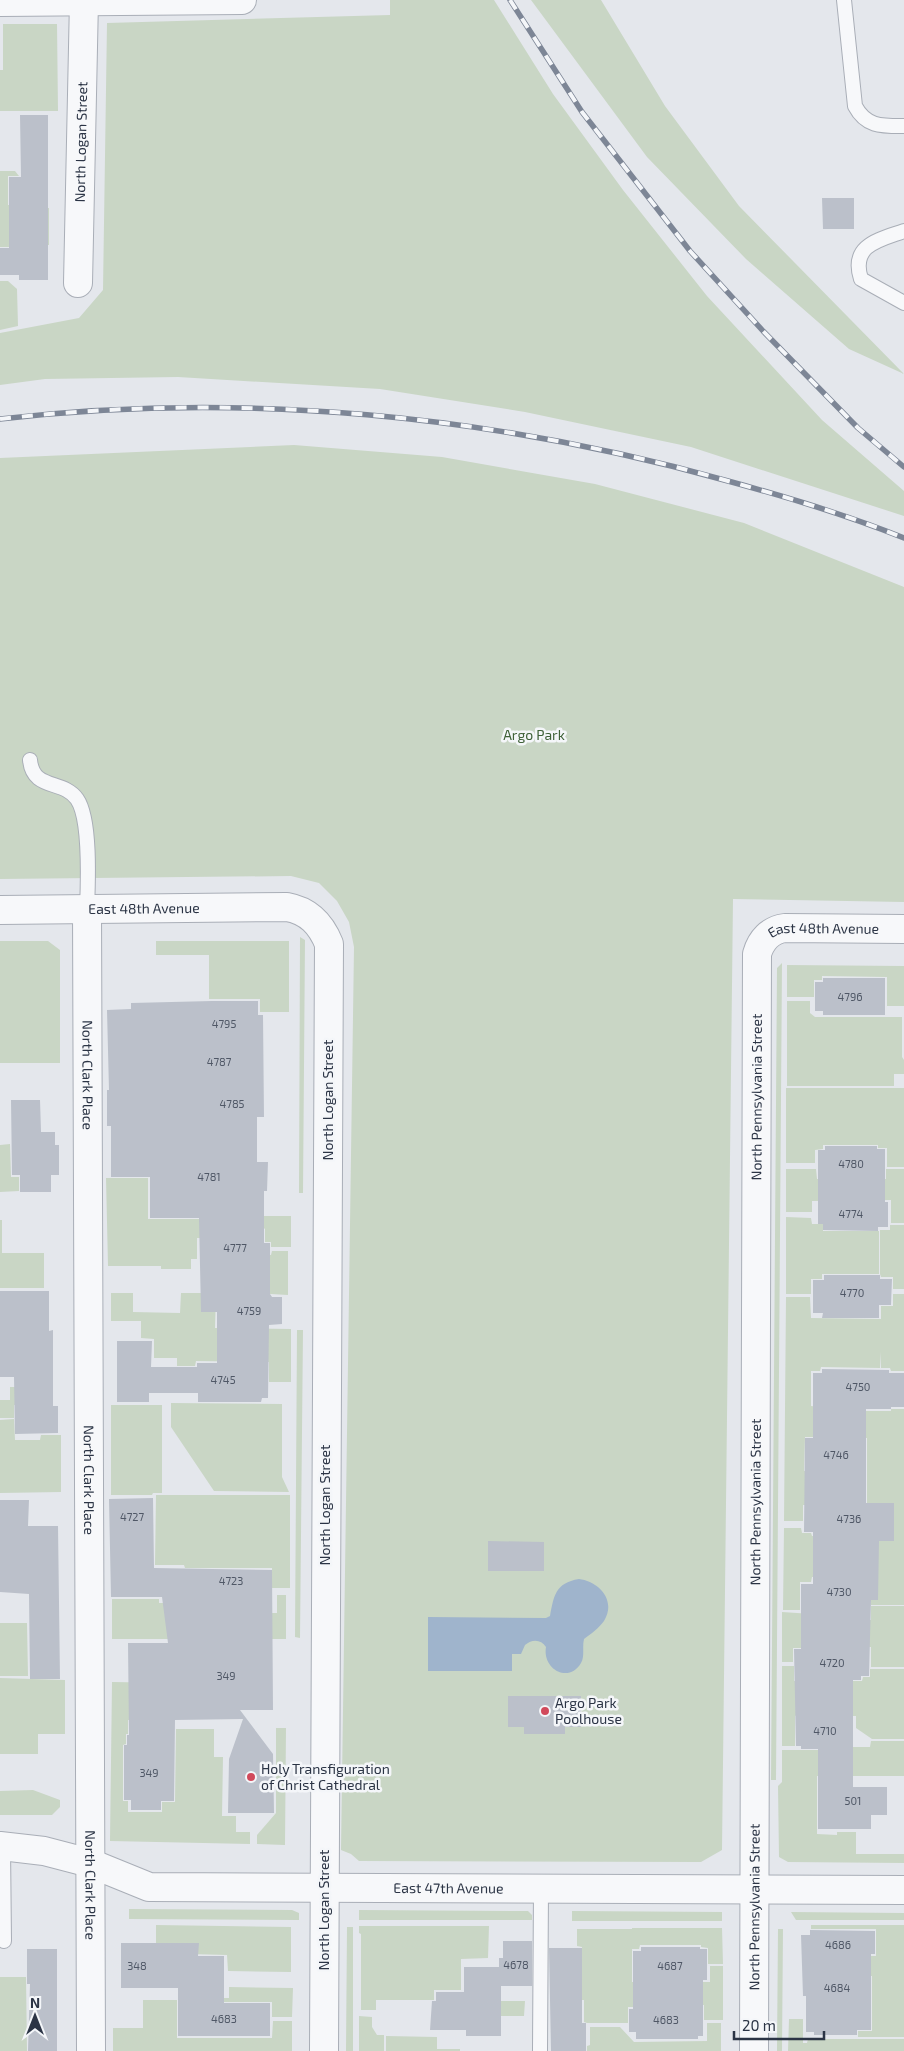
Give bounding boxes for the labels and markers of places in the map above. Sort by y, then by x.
place label: Argo Park Poolhouse [555,1694,622,1727]
marker: Argo Park Poolhouse [539,1705,551,1717]
place label: Holy Transfiguration of Christ Cathedral [261,1760,390,1793]
marker: Holy Transfiguration of Christ Cathedral [245,1771,257,1783]

